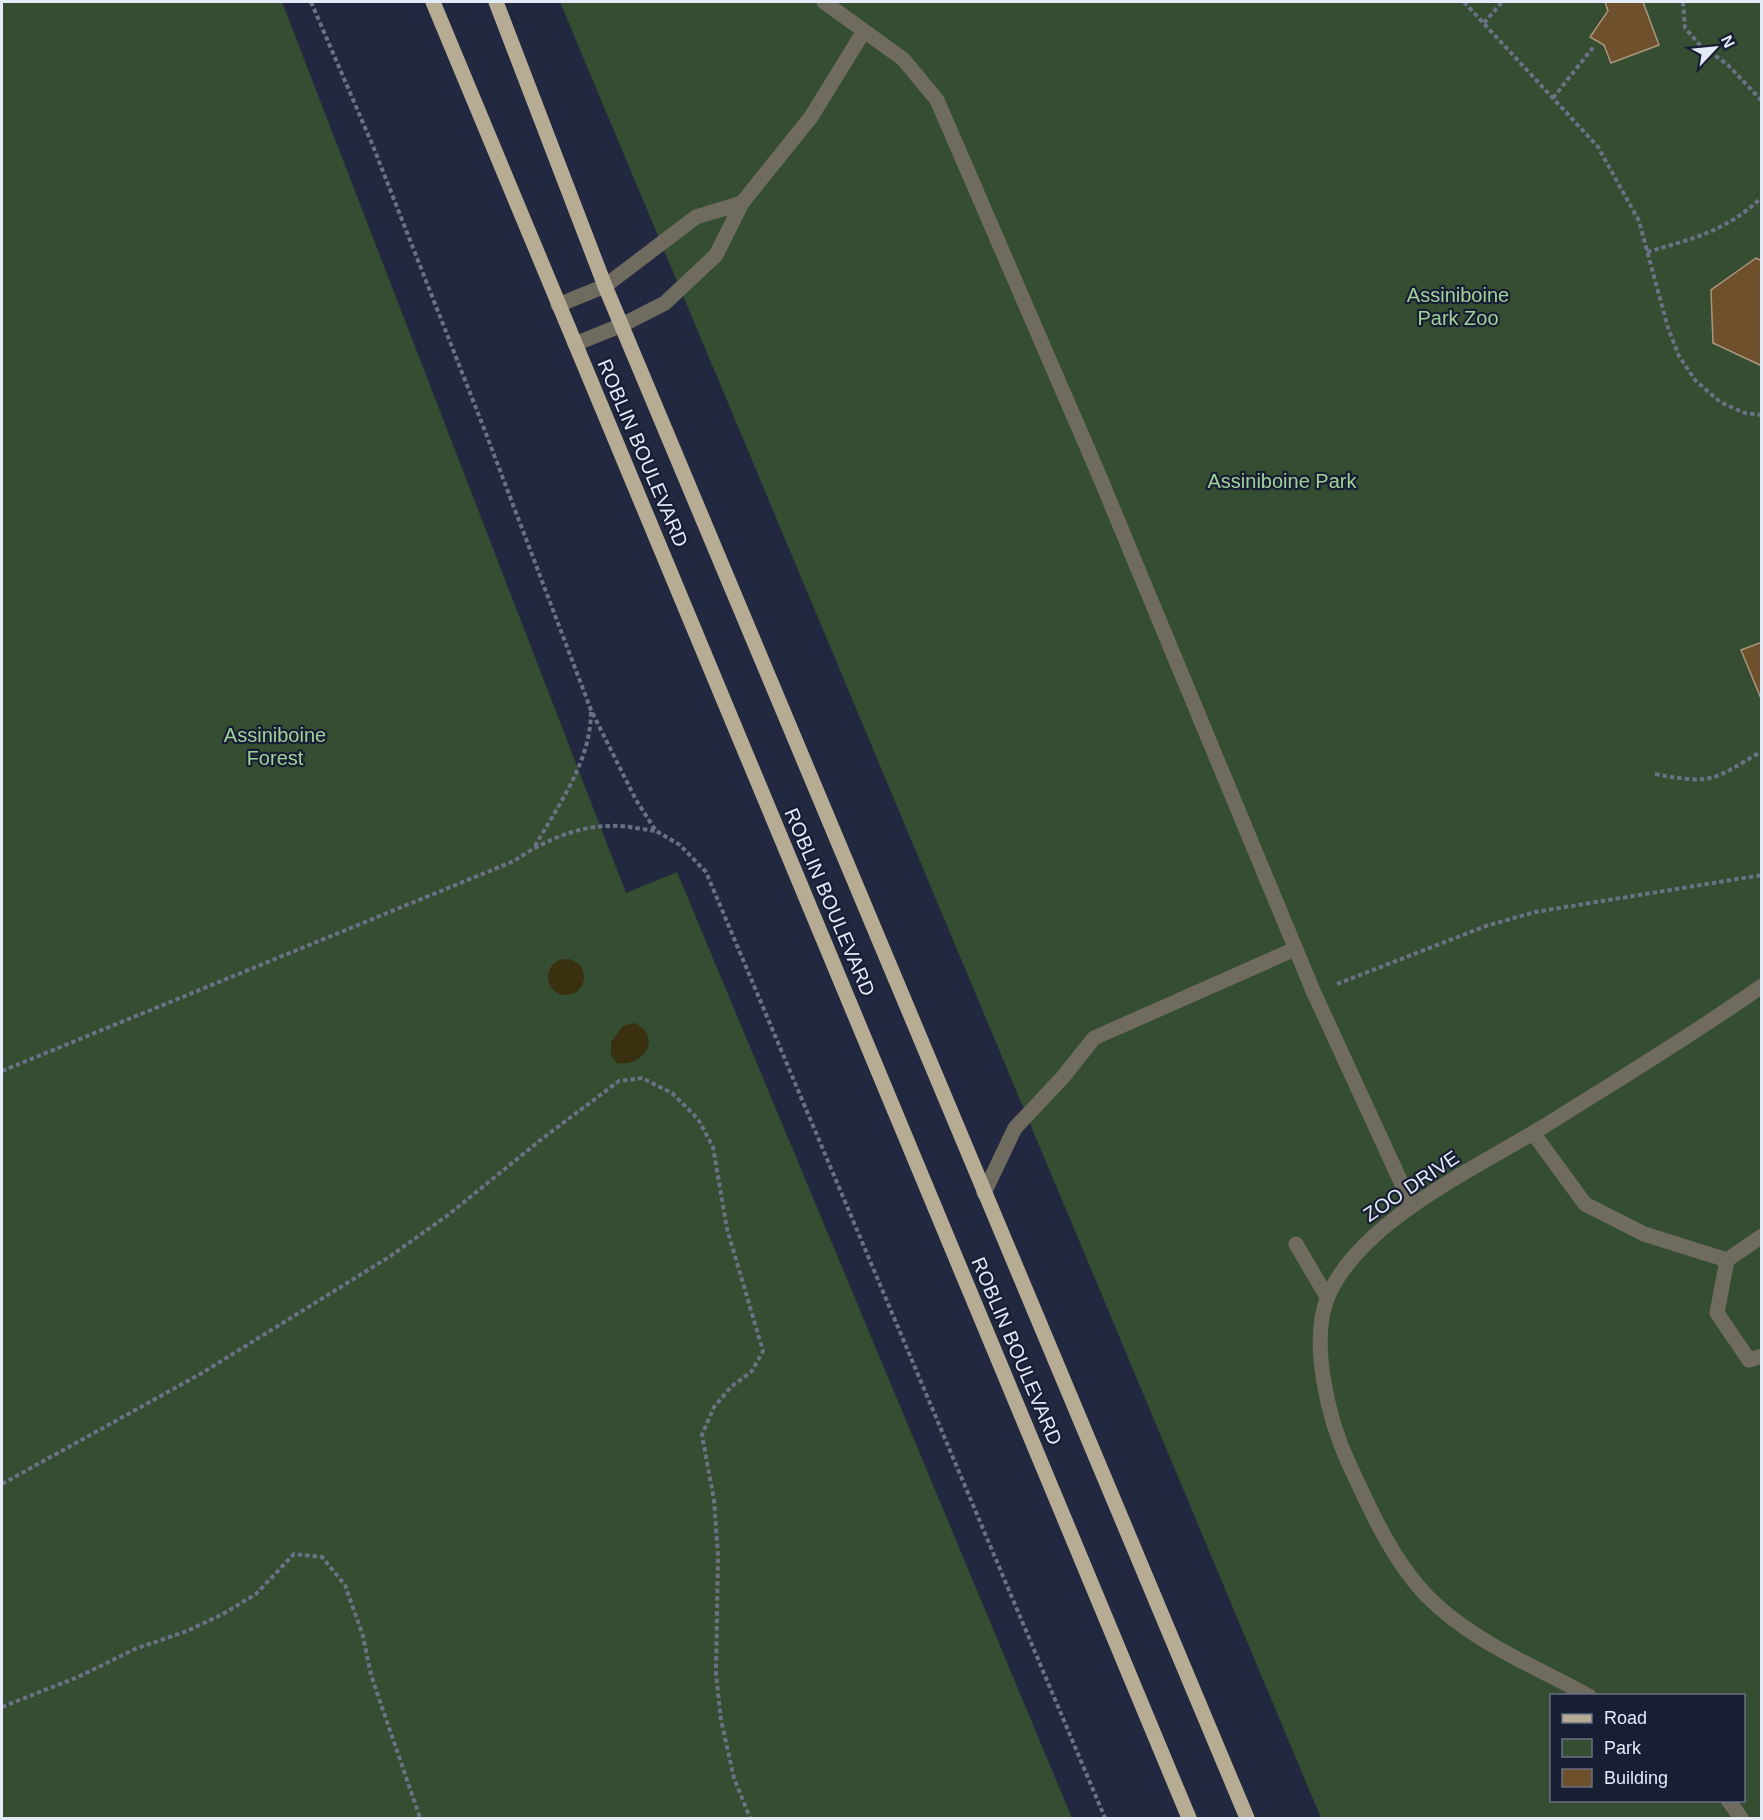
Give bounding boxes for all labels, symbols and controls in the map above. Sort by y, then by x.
north arrow [1685,18,1745,78]
text: N [1718,33,1738,51]
park label: Assiniboine Park Zoo [1407,284,1509,329]
street label: ROBLIN BOULEVARD [593,356,693,550]
park label: Assiniboine Park [1208,470,1357,492]
park label: Assiniboine Forest [224,724,326,769]
street label: ROBLIN BOULEVARD [780,805,880,999]
street label: ZOO DRIVE [1359,1146,1463,1226]
street label: ROBLIN BOULEVARD [967,1254,1067,1448]
legend [1550,1694,1745,1802]
text: Road [1604,1708,1647,1728]
text: Park [1604,1738,1642,1758]
text: Building [1604,1768,1668,1788]

